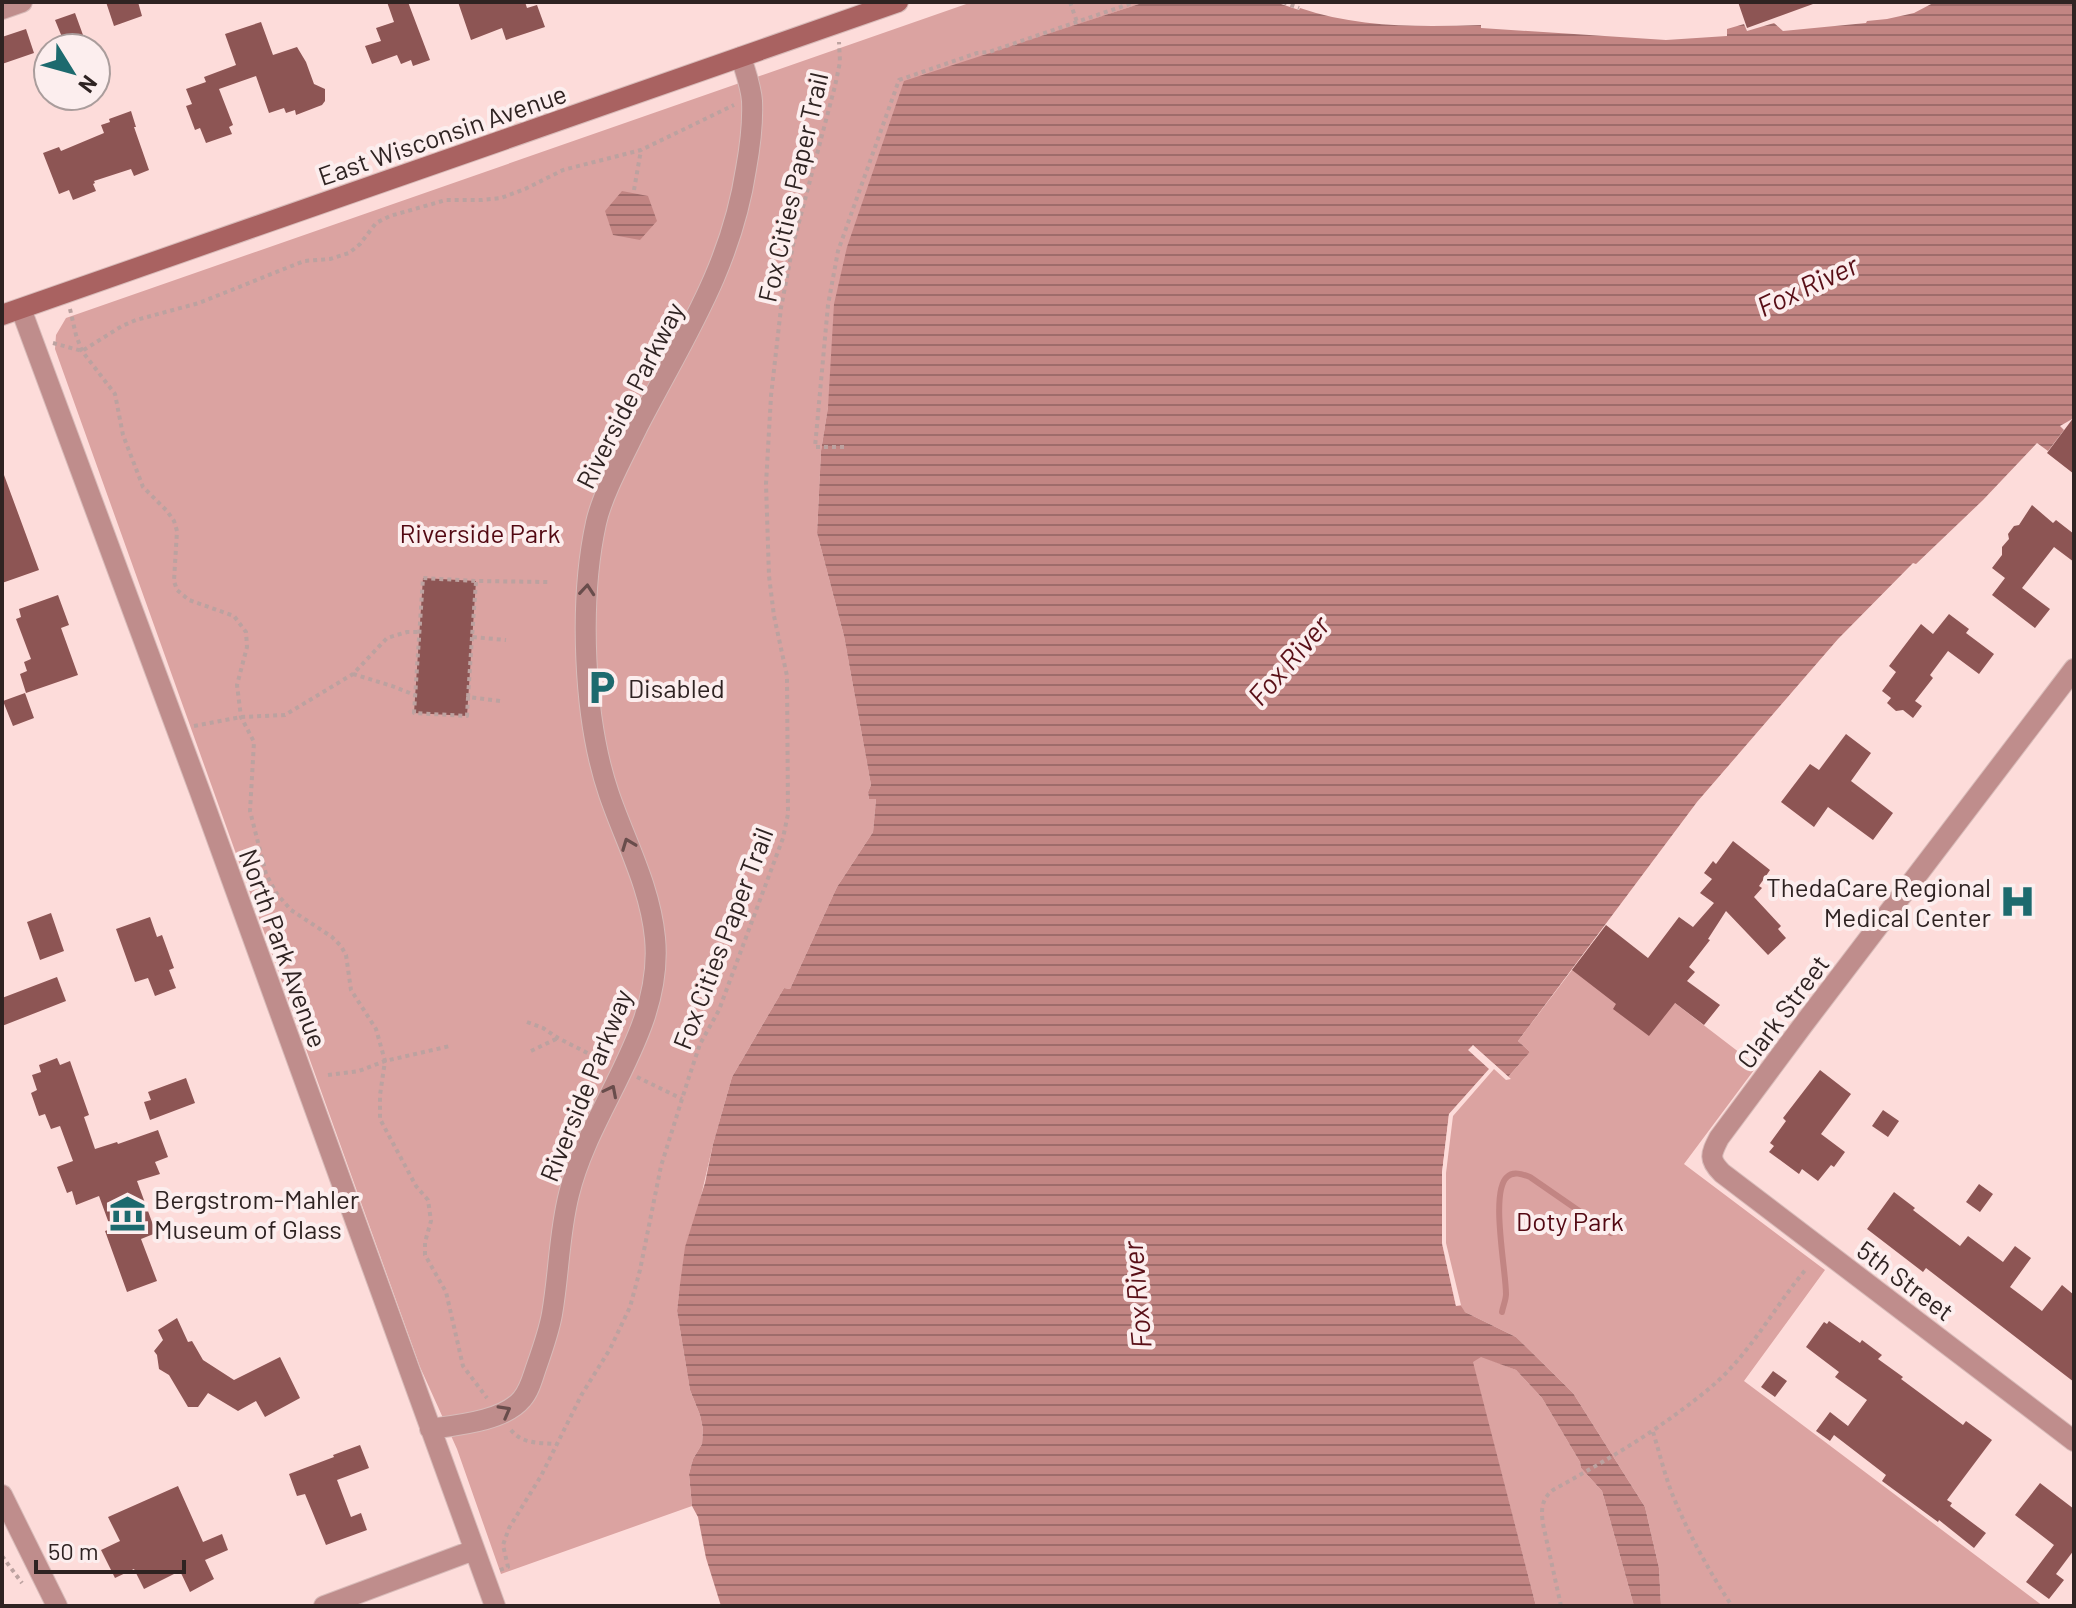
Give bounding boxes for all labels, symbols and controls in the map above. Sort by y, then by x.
north arrow [32,32,112,112]
street label: Fox Cities Paper Trail [750,69,834,305]
text: N [74,71,104,98]
street label: East Wisconsin Avenue [314,77,570,191]
water label: Fox River [1751,246,1864,323]
street label: Riverside Parkway [569,297,689,493]
park label: Riverside Park [399,517,561,548]
one-way arrow [578,583,595,596]
water label: Fox River [1240,607,1337,712]
parking icon: Disabled [583,668,621,706]
place label: Disabled [628,672,725,703]
street label: Fox Cities Paper Trail [665,823,779,1053]
one-way arrow [621,838,638,852]
street label: North Park Avenue [234,844,334,1052]
place label: ThedaCare Regional Medical Center [1766,871,1992,932]
hospital icon: ThedaCare Regional Medical Center [1998,882,2036,920]
street label: Clark Street [1729,948,1835,1074]
street label: Riverside Parkway [532,984,638,1186]
one-way arrow [601,1085,616,1100]
place label: Bergstrom-Mahler Museum of Glass [154,1183,360,1244]
museum icon: Bergstrom-Mahler Museum of Glass [109,1194,147,1232]
park label: Doty Park [1516,1205,1624,1236]
street label: 5th Street [1852,1234,1960,1326]
water label: Fox River [1114,1239,1158,1350]
one-way arrow [497,1405,511,1420]
scale bar [36,1524,184,1574]
text: 50 m [48,1536,99,1565]

